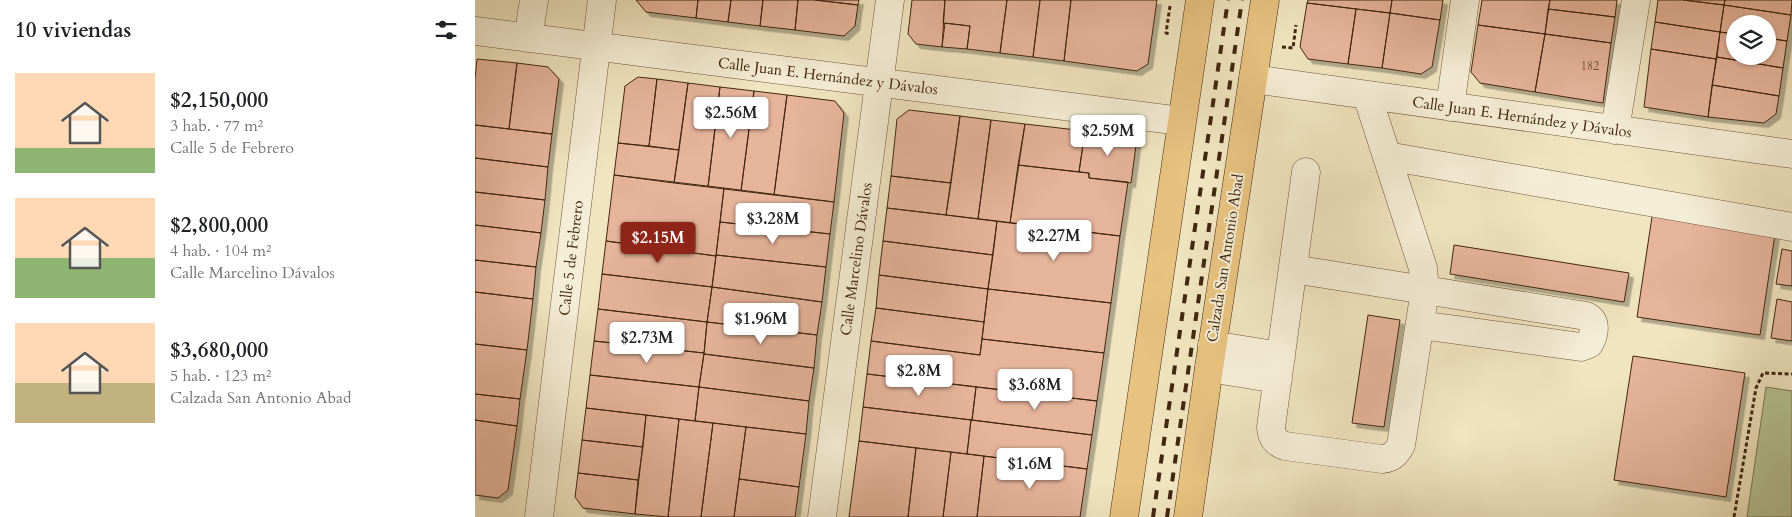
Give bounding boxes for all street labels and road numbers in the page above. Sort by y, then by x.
street label: Calle Juan E. Hernández y Dávalos [717,53,939,99]
street label: Calle Juan E. Hernández y Dávalos [1411,92,1633,142]
street label: Calzada San Antonio Abad [1202,172,1248,344]
street label: Calle Marcelino Dávalos [835,181,877,337]
street label: Calle 5 de Febrero [554,199,588,317]

